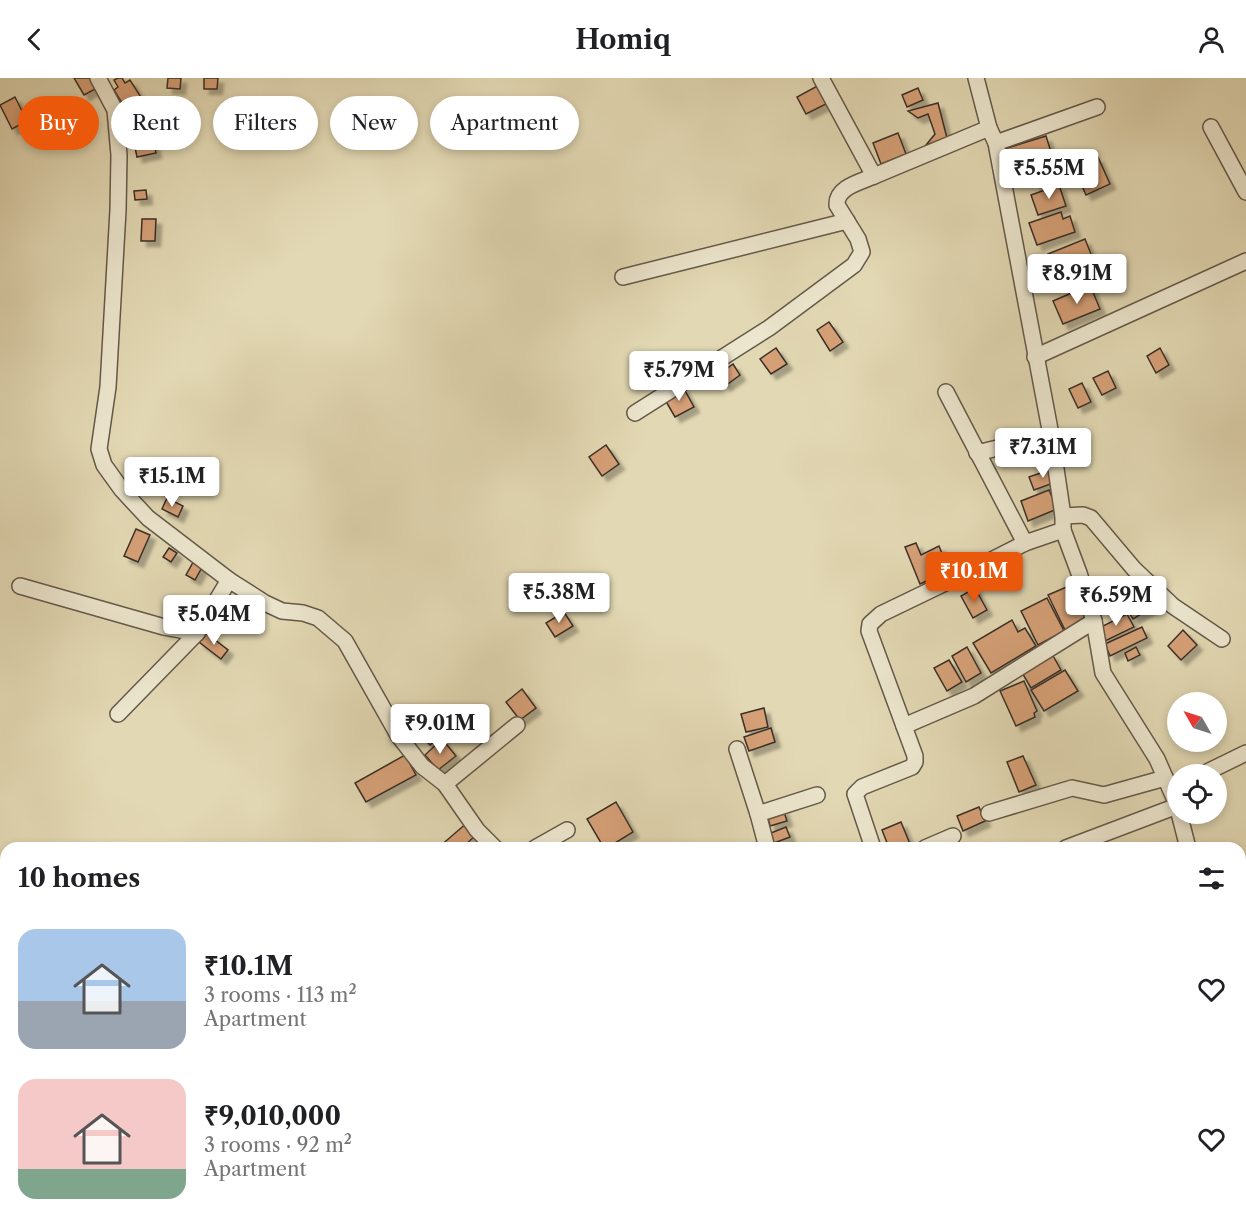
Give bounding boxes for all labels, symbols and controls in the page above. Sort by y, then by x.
icon: back [18,23,51,56]
text: Homiq [575,23,671,56]
icon: person [1195,23,1228,56]
chip: Buy [18,96,99,150]
chip: Rent [111,96,201,150]
chip: Filters [213,96,318,150]
chip: New [330,96,418,150]
chip: Apartment [430,96,579,150]
pin: ₹5.55M [1000,149,1098,200]
text: ₹5.55M [1013,156,1085,180]
pin: ₹8.91M [1028,254,1126,305]
text: ₹8.91M [1042,261,1112,285]
pin: ₹5.79M [630,351,728,402]
text: ₹5.79M [643,358,715,382]
pin: ₹7.31M [994,428,1092,479]
text: ₹7.31M [1009,435,1077,459]
pin: ₹15.1M [123,457,221,508]
text: ₹15.1M [138,464,206,488]
pin: ₹10.1M [925,552,1023,603]
text: ₹10.1M [940,559,1008,583]
pin: ₹5.38M [510,573,608,624]
pin: ₹6.59M [1067,576,1165,627]
text: ₹5.38M [523,580,595,604]
text: ₹6.59M [1079,583,1153,607]
pin: ₹5.04M [165,595,263,646]
text: ₹5.04M [177,602,251,626]
north arrow [1167,692,1227,752]
map controls [1167,692,1227,824]
pin: ₹9.01M [391,704,489,755]
text: ₹9.01M [405,711,475,735]
button: locate [1167,764,1227,824]
text: 10 homes [18,862,140,894]
icon: filters [1195,862,1228,895]
text: ₹10.1M [204,950,293,982]
icon: home [66,953,138,1025]
icon: heart [1195,973,1228,1006]
text: 3 rooms · 113 m² [204,983,357,1007]
text: Apartment [204,1007,307,1031]
text: ₹9,010,000 [204,1100,341,1132]
icon: home [66,1103,138,1175]
icon: heart [1195,1123,1228,1156]
text: 3 rooms · 92 m² [204,1133,352,1157]
text: Apartment [204,1157,307,1181]

